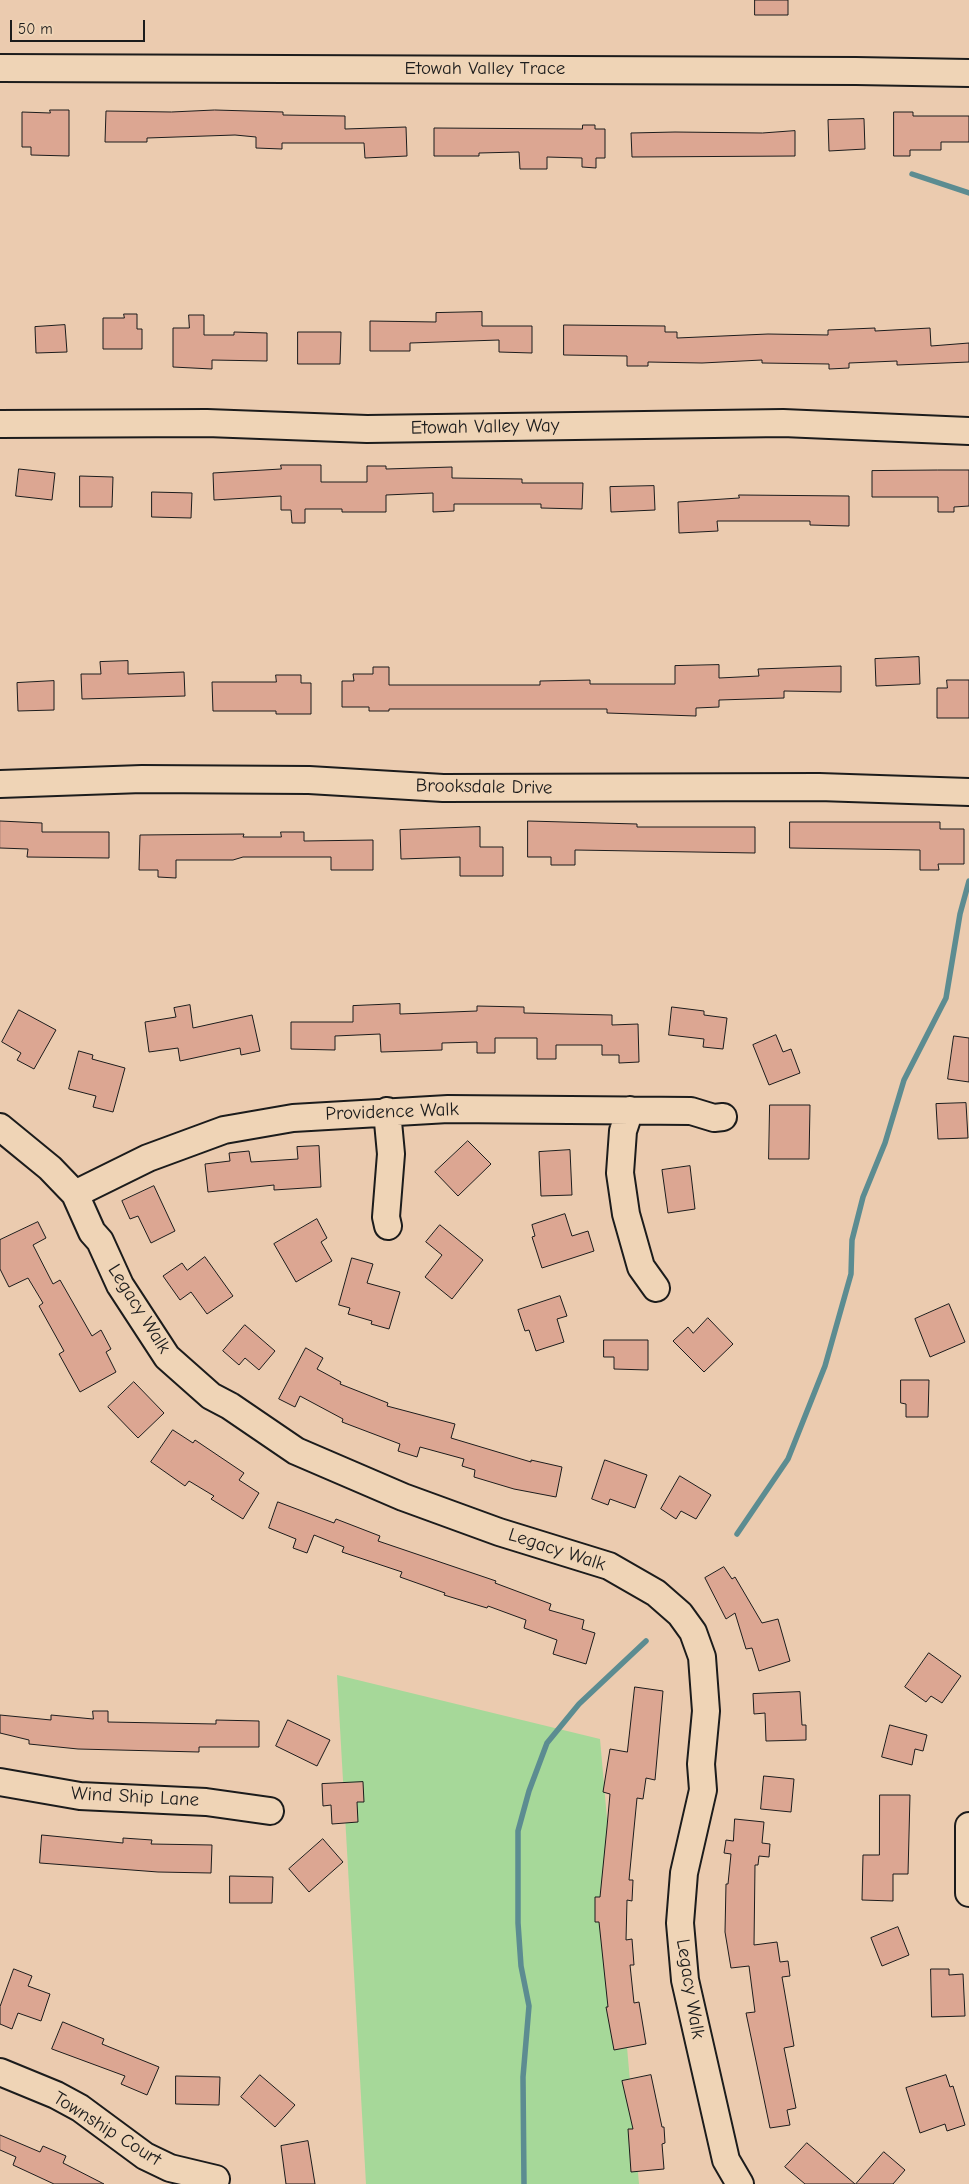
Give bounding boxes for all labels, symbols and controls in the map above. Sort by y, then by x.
scale bar [12,10,148,42]
text: 50 m [18,20,53,38]
street label: Etowah Valley Trace [405,58,565,80]
street label: Etowah Valley Way [410,414,560,440]
street label: Brooksdale Drive [415,774,553,800]
street label: Providence Walk [325,1098,459,1126]
street label: Legacy Walk [103,1260,175,1358]
street label: Legacy Walk [505,1524,609,1576]
street label: Wind Ship Lane [70,1782,200,1812]
street label: Legacy Walk [671,1937,709,2041]
street label: Township Court [49,2087,165,2171]

